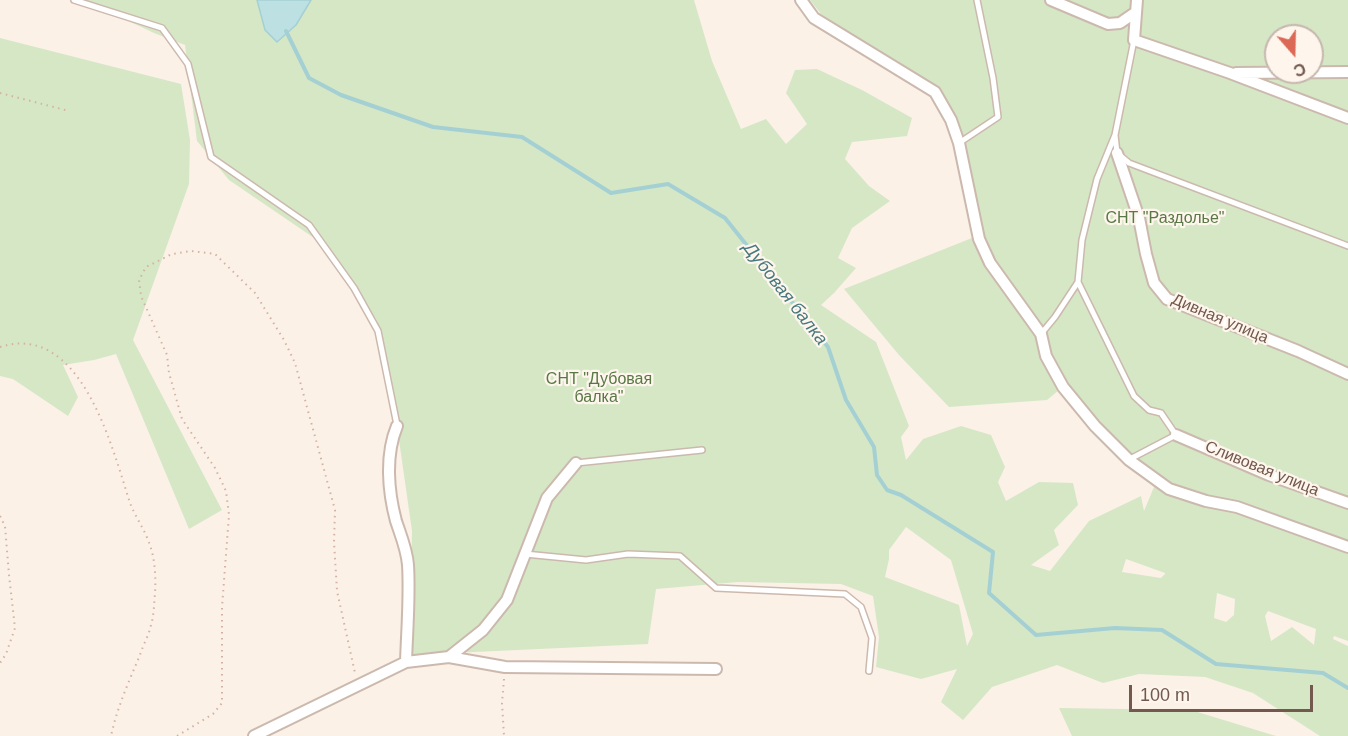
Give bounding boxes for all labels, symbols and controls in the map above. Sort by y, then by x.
north arrow [1264,24,1324,84]
text: С [1291,60,1308,79]
park label: СНТ "Раздолье" [1106,209,1224,229]
water label: Дубовая балка [738,238,832,350]
street label: Дивная улица [1169,290,1271,348]
park label: СНТ "Дубовая балка" [546,370,652,408]
street label: Сливовая улица [1202,437,1322,501]
scale bar [1132,673,1316,711]
text: 100 m [1140,685,1190,705]

